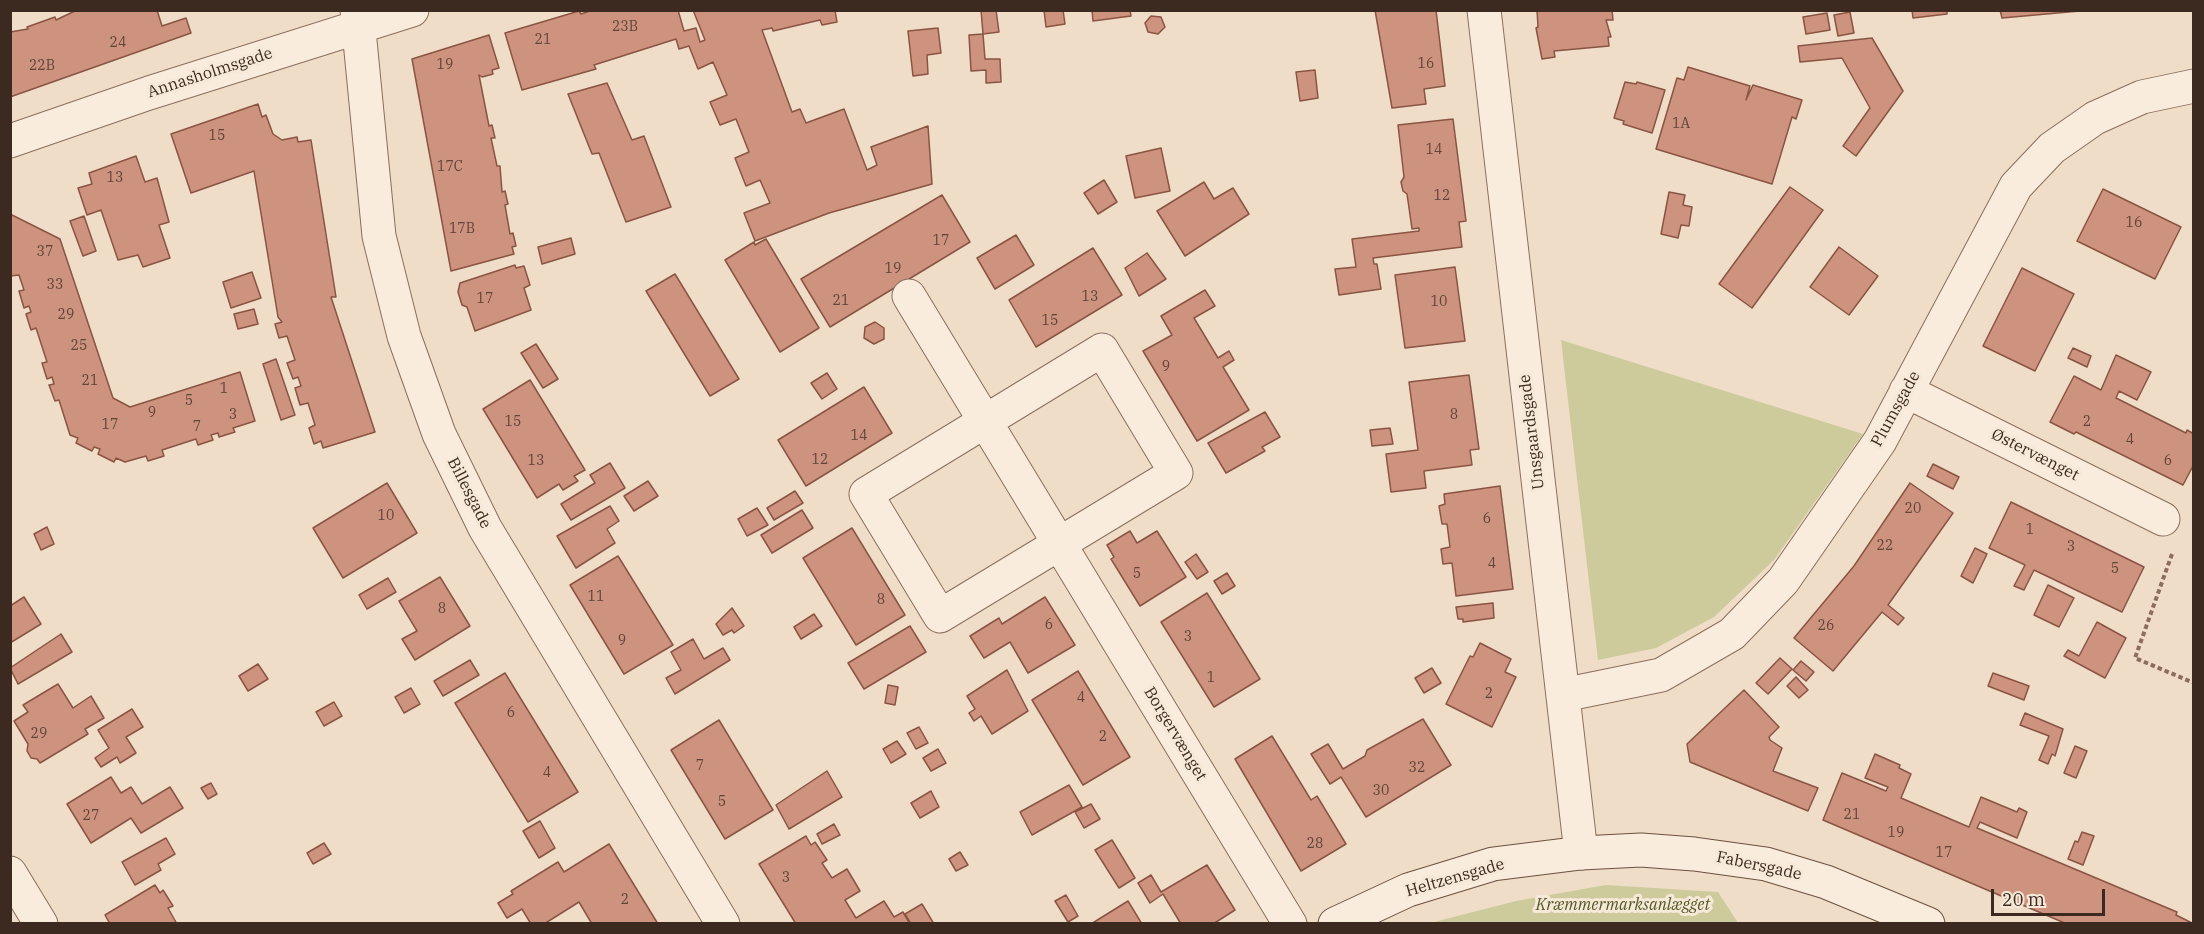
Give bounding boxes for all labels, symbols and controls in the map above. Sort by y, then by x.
house number: 23B [612,19,638,35]
house number: 21 [535,32,551,48]
house number: 24 [110,35,126,51]
street label: Annasholmsgade [145,44,275,102]
house number: 16 [1418,56,1434,72]
house number: 19 [437,57,453,73]
house number: 22B [29,58,55,74]
house number: 1A [1672,116,1690,132]
house number: 15 [209,128,225,144]
house number: 14 [1426,142,1442,158]
house number: 17C [437,159,463,175]
house number: 13 [107,170,123,186]
house number: 12 [1434,188,1450,204]
house number: 16 [2126,215,2142,231]
house number: 17B [449,221,475,237]
house number: 17 [933,233,949,249]
house number: 37 [37,244,53,260]
house number: 19 [885,261,901,277]
house number: 33 [47,277,63,293]
house number: 13 [1082,289,1098,305]
house number: 17 [477,291,493,307]
house number: 21 [833,293,849,309]
house number: 10 [1431,294,1447,310]
house number: 29 [58,307,74,323]
house number: 15 [1042,313,1058,329]
house number: 25 [71,338,87,354]
house number: 9 [1162,359,1170,375]
street label: Plumsgade [1867,368,1925,450]
house number: 21 [82,373,98,389]
street label: Unsgaardsgade [1515,373,1549,491]
house number: 1 [220,381,228,397]
house number: 5 [185,393,193,409]
house number: 9 [148,405,156,421]
house number: 3 [229,407,237,423]
house number: 8 [1450,407,1458,423]
house number: 15 [505,414,521,430]
house number: 2 [2083,414,2091,430]
house number: 17 [102,417,118,433]
house number: 7 [193,419,201,435]
street label: Østervænget [1988,425,2082,485]
house number: 14 [851,428,867,444]
house number: 4 [2126,432,2134,448]
house number: 12 [812,452,828,468]
house number: 13 [528,453,544,469]
house number: 6 [2164,453,2172,469]
street label: Billesgade [443,454,495,532]
house number: 20 [1905,501,1921,517]
house number: 10 [378,508,394,524]
house number: 6 [1483,511,1491,527]
house number: 1 [2026,522,2034,538]
house number: 22 [1877,538,1893,554]
house number: 3 [2067,539,2075,555]
house number: 4 [1488,556,1496,572]
house number: 5 [2111,561,2119,577]
house number: 5 [1133,566,1141,582]
house number: 11 [588,589,604,605]
house number: 8 [877,592,885,608]
house number: 8 [438,601,446,617]
house number: 6 [1045,617,1053,633]
house number: 26 [1818,618,1834,634]
house number: 3 [1184,629,1192,645]
house number: 9 [618,633,626,649]
house number: 1 [1207,670,1215,686]
street label: Borgervænget [1139,684,1211,784]
house number: 2 [1485,686,1493,702]
house number: 4 [1077,690,1085,706]
house number: 6 [507,705,515,721]
house number: 29 [31,726,47,742]
house number: 2 [1099,729,1107,745]
house number: 7 [696,758,704,774]
house number: 32 [1409,760,1425,776]
house number: 4 [543,765,551,781]
house number: 30 [1373,783,1389,799]
house number: 5 [718,794,726,810]
house number: 21 [1844,807,1860,823]
house number: 27 [83,808,99,824]
house number: 19 [1888,825,1904,841]
house number: 28 [1307,836,1323,852]
house number: 17 [1936,845,1952,861]
street label: Fabersgade [1715,848,1803,884]
street label: Heltzensgade [1403,855,1507,901]
house number: 3 [782,870,790,886]
scale bar [1994,877,2108,915]
text: 20 m [2002,888,2045,911]
house number: 2 [621,892,629,908]
park label: Kræmmermarksanlægget [1536,895,1710,915]

